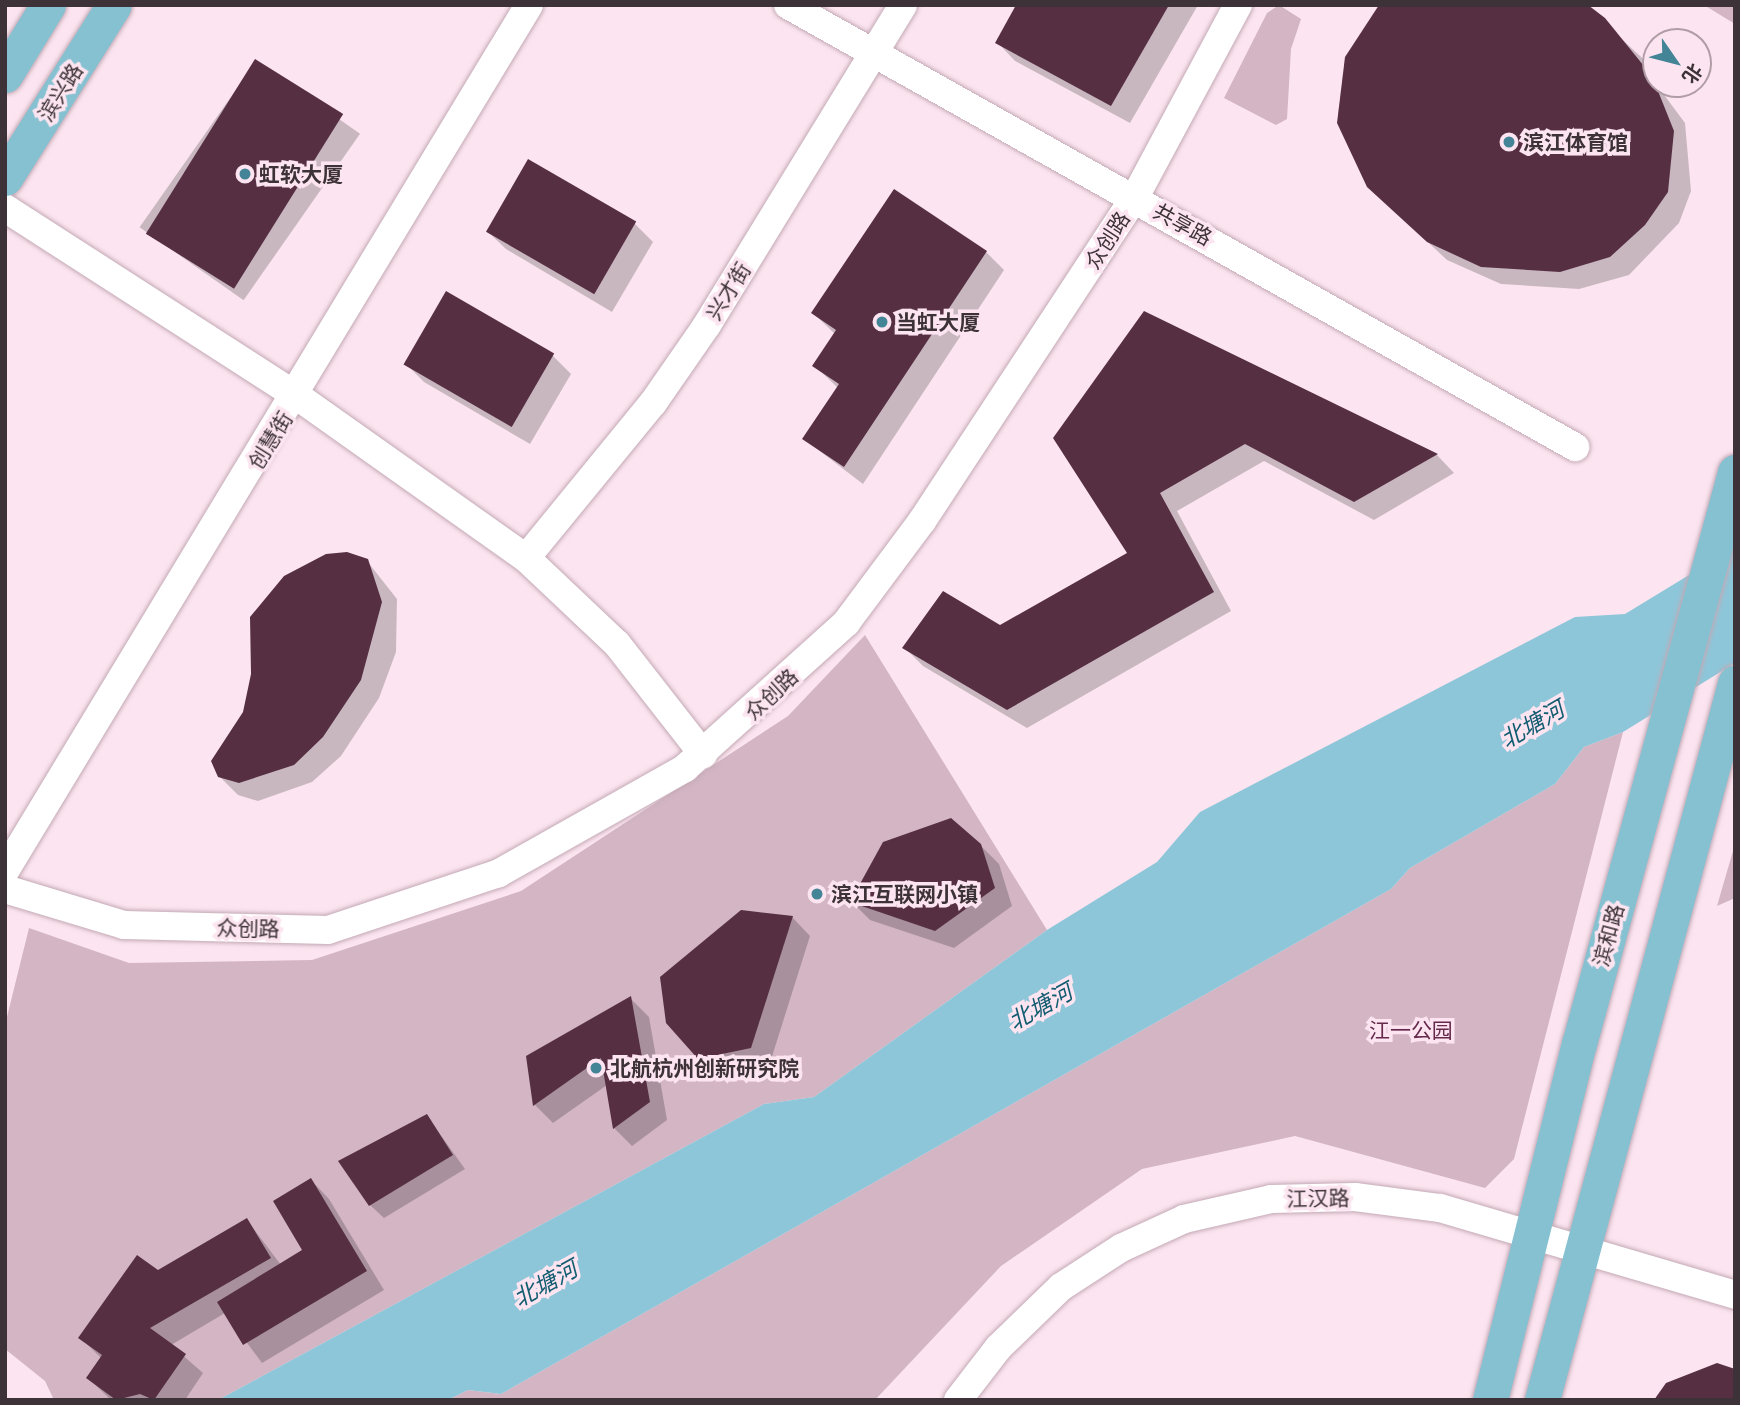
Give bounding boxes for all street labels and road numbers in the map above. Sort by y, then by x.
street label: 滨兴路 [33,59,87,125]
street label: 共享路 [1149,198,1217,250]
street label: 众创路 [1079,207,1135,273]
street label: 兴才街 [701,258,755,324]
street label: 创慧街 [243,407,297,473]
street label: 众创路 [739,663,803,725]
street label: 滨和路 [1588,901,1628,969]
street label: 众创路 [216,915,280,941]
street label: 江汉路 [1286,1185,1350,1211]

